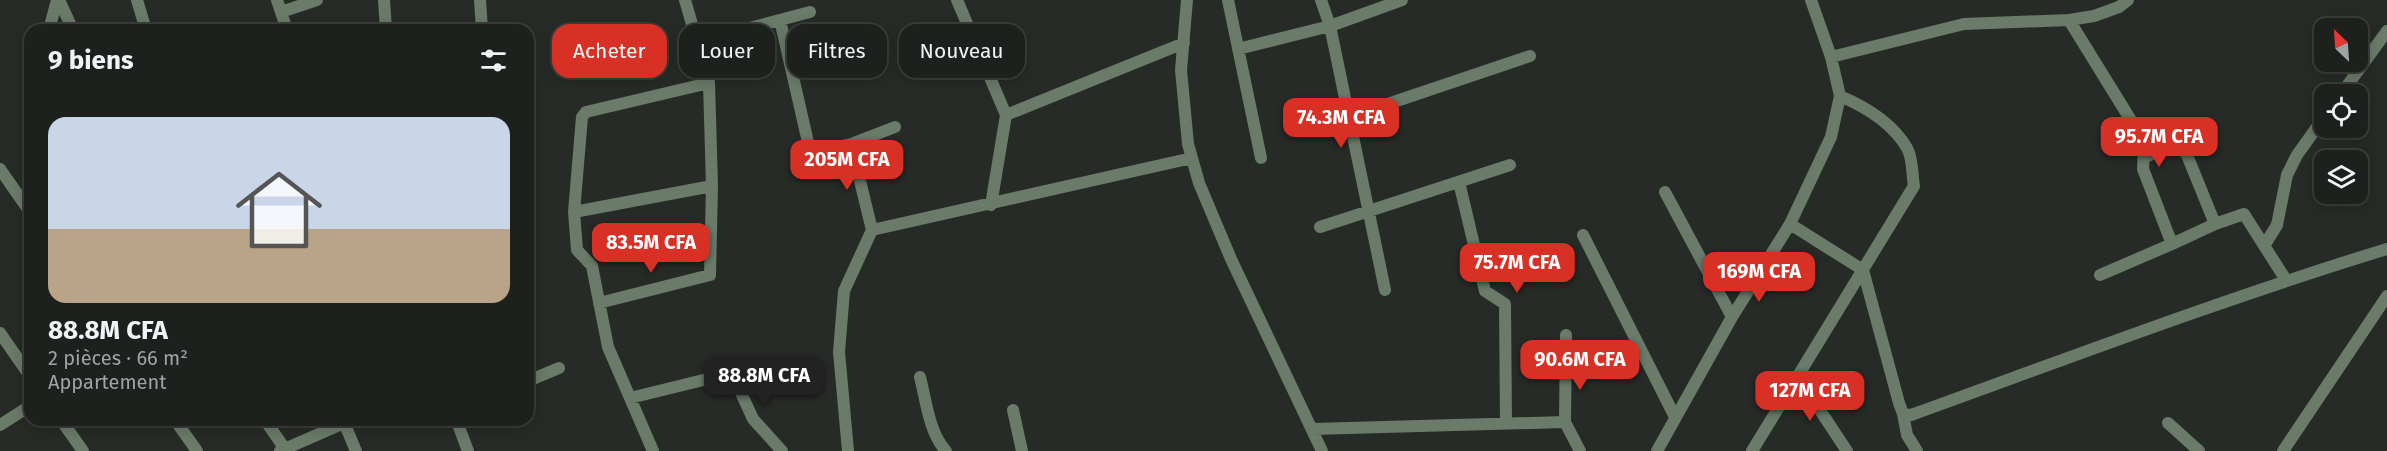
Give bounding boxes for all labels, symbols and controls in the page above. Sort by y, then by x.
north arrow [2314,18,2368,72]
map controls [2314,18,2368,204]
chip: Acheter [552,24,667,78]
chip: Louer [679,24,775,78]
chip: Filtres [787,24,887,78]
chip: Nouveau [899,24,1025,78]
icon: filters [477,44,510,77]
text: 9 biens [48,45,134,76]
button: locate [2314,84,2368,138]
pin: 74.3M CFA [1272,98,1410,149]
text: 74.3M CFA [1297,105,1385,129]
pin: 95.7M CFA [2090,117,2228,168]
text: 95.7M CFA [2115,124,2203,148]
pin: 205M CFA [785,140,909,191]
text: 205M CFA [804,147,890,171]
button: layers [2314,150,2368,204]
icon: home [225,156,333,264]
pin: 83.5M CFA [582,223,720,274]
text: 83.5M CFA [606,230,696,254]
pin: 75.7M CFA [1448,243,1586,294]
text: 75.7M CFA [1474,250,1560,274]
pin: 169M CFA [1697,252,1821,303]
text: 169M CFA [1717,259,1801,283]
text: 88.8M CFA [48,315,168,346]
pin: 90.6M CFA [1511,340,1649,391]
text: 2 pièces · 66 m² [48,346,188,370]
text: 90.6M CFA [1534,347,1626,371]
pin: 88.8M CFA [695,356,833,407]
text: 88.8M CFA [718,363,810,387]
text: Appartement [48,370,166,394]
pin: 127M CFA [1748,371,1872,422]
text: 127M CFA [1769,378,1851,402]

